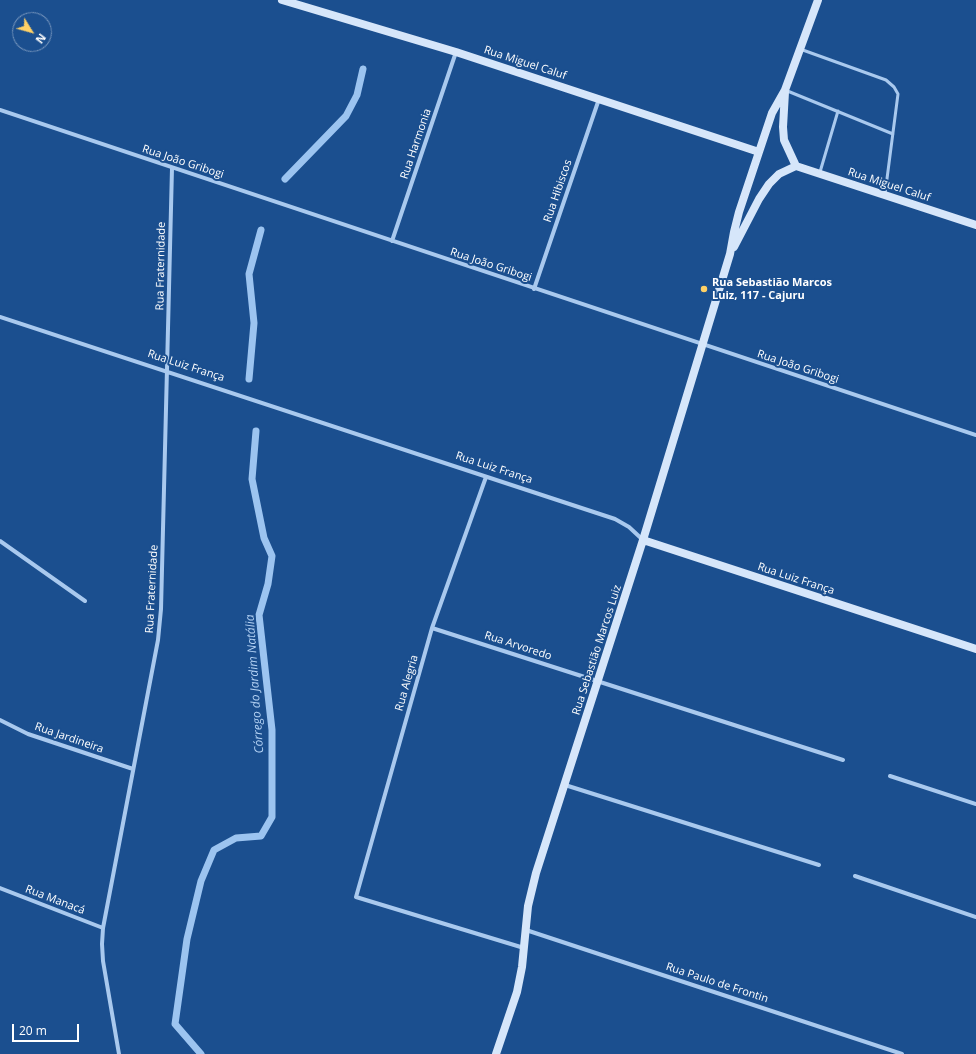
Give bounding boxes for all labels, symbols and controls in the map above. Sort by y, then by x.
north arrow [12,12,52,52]
text: N [33,31,50,47]
street label: Rua Miguel Caluf [482,43,568,83]
street label: Rua Harmonia [398,107,434,181]
street label: Rua João Gribogi [141,143,225,181]
street label: Rua Hibiscos [541,158,575,224]
street label: Rua Miguel Caluf [846,165,932,205]
street label: Rua Fraternidade [154,222,168,310]
street label: Rua João Gribogi [449,246,533,284]
place label: Rua Sebastião Marcos Luiz, 117 - Cajuru [712,276,832,302]
marker: Rua Sebastião Marcos Luiz, 117 - Cajuru [699,284,709,294]
street label: Rua Luiz França [146,347,226,385]
street label: Rua João Gribogi [756,348,840,386]
street label: Rua Luiz França [454,449,534,487]
street label: Rua Fraternidade [143,544,161,634]
street label: Rua Luiz França [756,560,836,598]
street label: Rua Sebastião Marcos Luiz [570,583,624,717]
water label: Córrego do Jardim Natália [243,614,267,754]
street label: Rua Arvoredo [483,629,553,663]
street label: Rua Alegria [393,653,421,713]
street label: Rua Jardineira [33,720,105,756]
street label: Rua Manacá [23,883,87,917]
street label: Rua Paulo de Frontin [664,960,770,1006]
scale bar [14,1016,81,1042]
text: 20 m [19,1022,47,1039]

